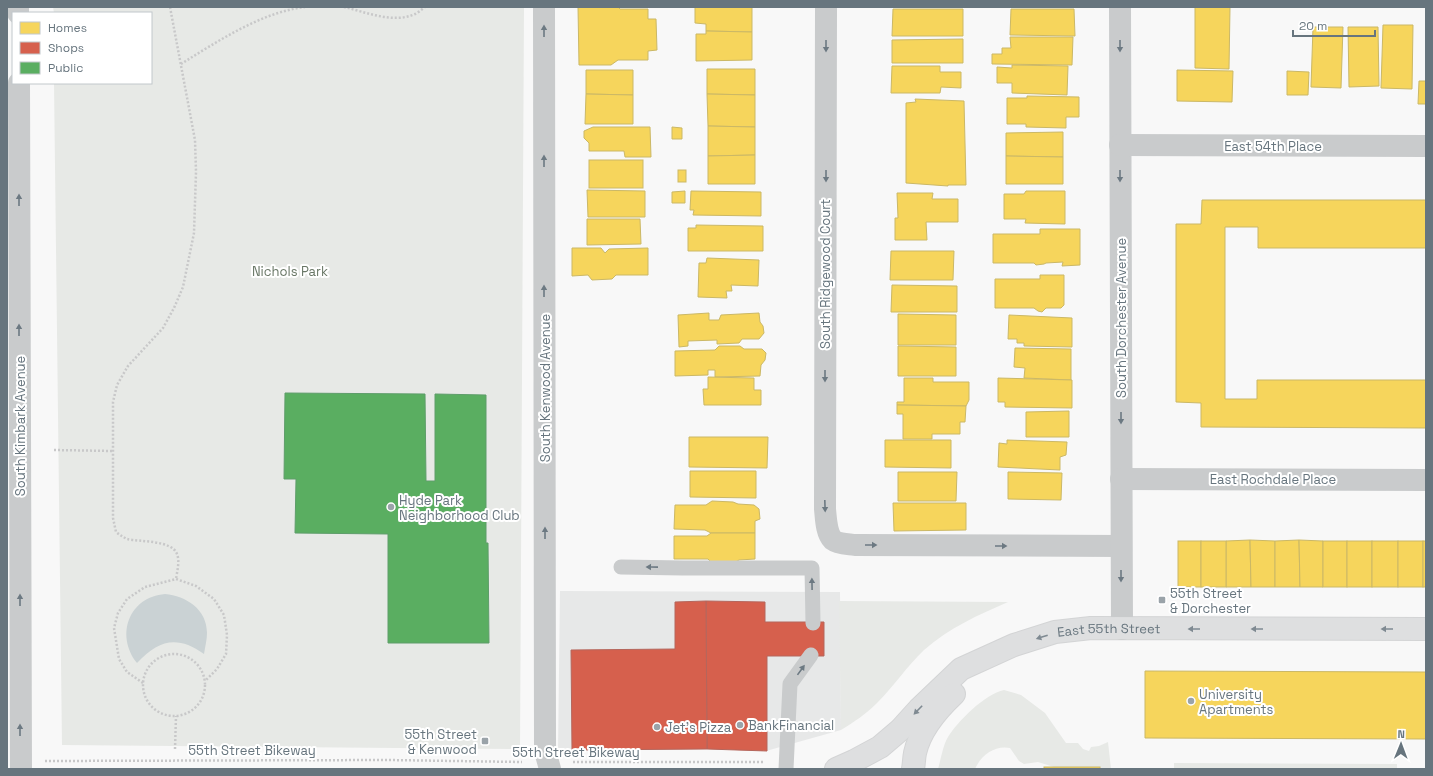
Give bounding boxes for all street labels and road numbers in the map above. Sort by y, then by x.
street label: East 54th Place [1224,138,1322,155]
street label: South Ridgewood Court [817,199,834,349]
street label: South Dorchester Avenue [1113,238,1130,398]
street label: South Kenwood Avenue [537,314,554,462]
street label: South Kimbark Avenue [12,356,29,496]
street label: East Rochdale Place [1210,471,1336,488]
street label: East 55th Street [1056,619,1161,640]
street label: 55th Street Bikeway [188,742,316,759]
street label: 55th Street Bikeway [512,744,640,761]

